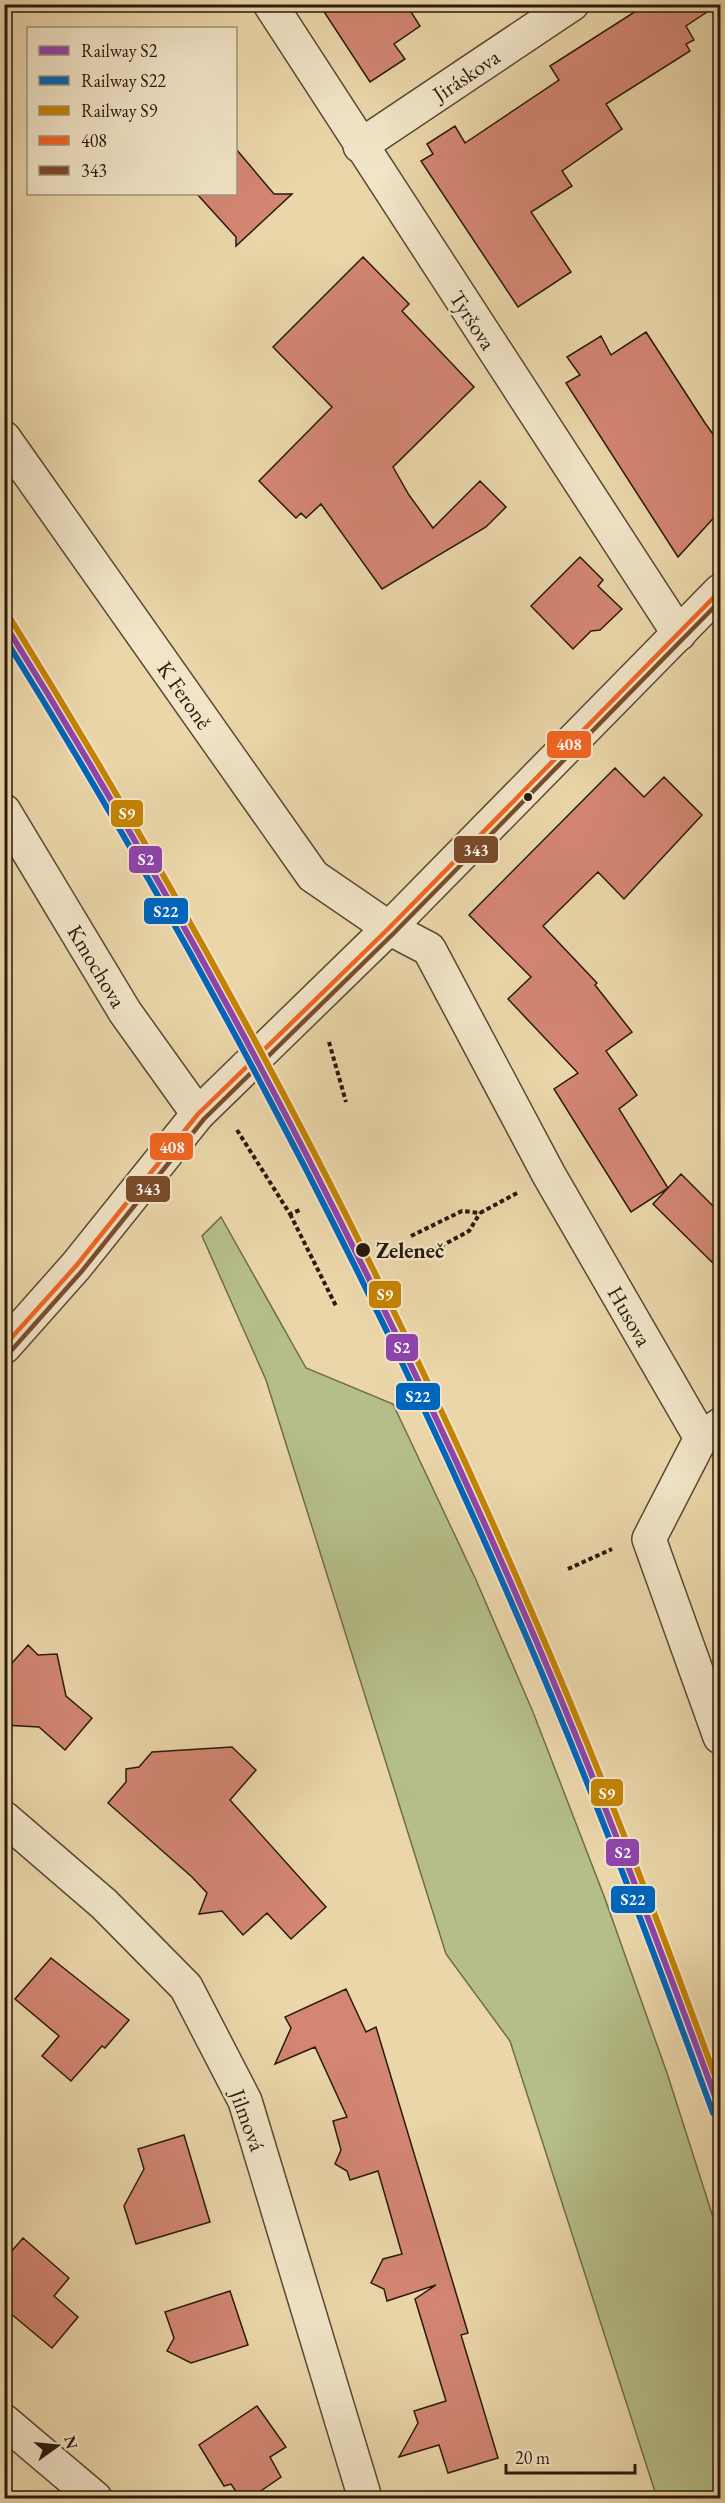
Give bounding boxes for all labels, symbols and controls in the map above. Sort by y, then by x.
legend [27,27,237,195]
text: Railway S2 [81,39,158,62]
street label: Jiráskova [425,42,506,110]
text: Railway S22 [81,69,166,92]
text: Railway S9 [81,99,158,122]
text: 408 [81,129,107,152]
text: 343 [81,159,107,182]
street label: Tyršova [443,285,503,356]
street label: K Feroně [151,655,219,735]
line badge: 408 [546,730,592,759]
text: 408 [556,734,582,755]
unlabelled marker [522,791,534,803]
line badge: S9 [110,799,144,828]
text: S9 [119,803,136,824]
line badge: 343 [453,835,499,864]
text: 343 [463,840,489,861]
line badge: S2 [128,845,163,874]
text: S2 [138,849,155,870]
line badge: S22 [143,897,189,925]
text: S22 [154,901,179,922]
street label: Kmochova [60,919,133,1013]
line badge: 408 [149,1132,194,1161]
text: 408 [159,1137,185,1158]
line badge: 343 [125,1175,171,1203]
text: 343 [135,1179,161,1200]
place label: Zeleneč [376,1236,444,1265]
marker: Zeleneč [354,1241,372,1259]
line badge: S9 [368,1280,402,1309]
street label: Husova [601,1281,659,1352]
text: S9 [377,1284,394,1305]
line badge: S2 [385,1333,419,1362]
text: S2 [394,1337,411,1358]
line badge: S22 [395,1382,441,1411]
text: S22 [406,1386,431,1407]
line badge: S9 [590,1778,624,1807]
text: S9 [599,1783,616,1804]
line badge: S2 [605,1838,640,1867]
text: S2 [615,1842,632,1863]
line badge: S22 [610,1885,656,1914]
text: S22 [621,1889,646,1910]
street label: Jilmová [222,2083,272,2155]
north arrow [27,2416,87,2476]
text: N [59,2433,83,2451]
scale bar [506,2437,635,2475]
text: 20 m [515,2446,550,2469]

